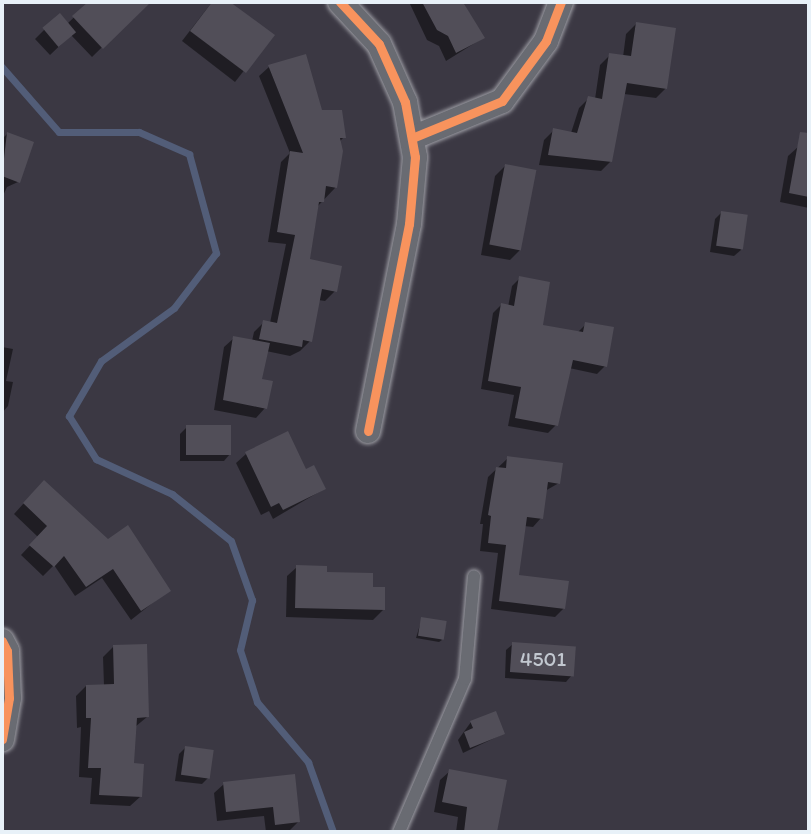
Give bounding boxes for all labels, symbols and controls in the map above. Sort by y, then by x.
house number: 4501 [520,646,566,672]

